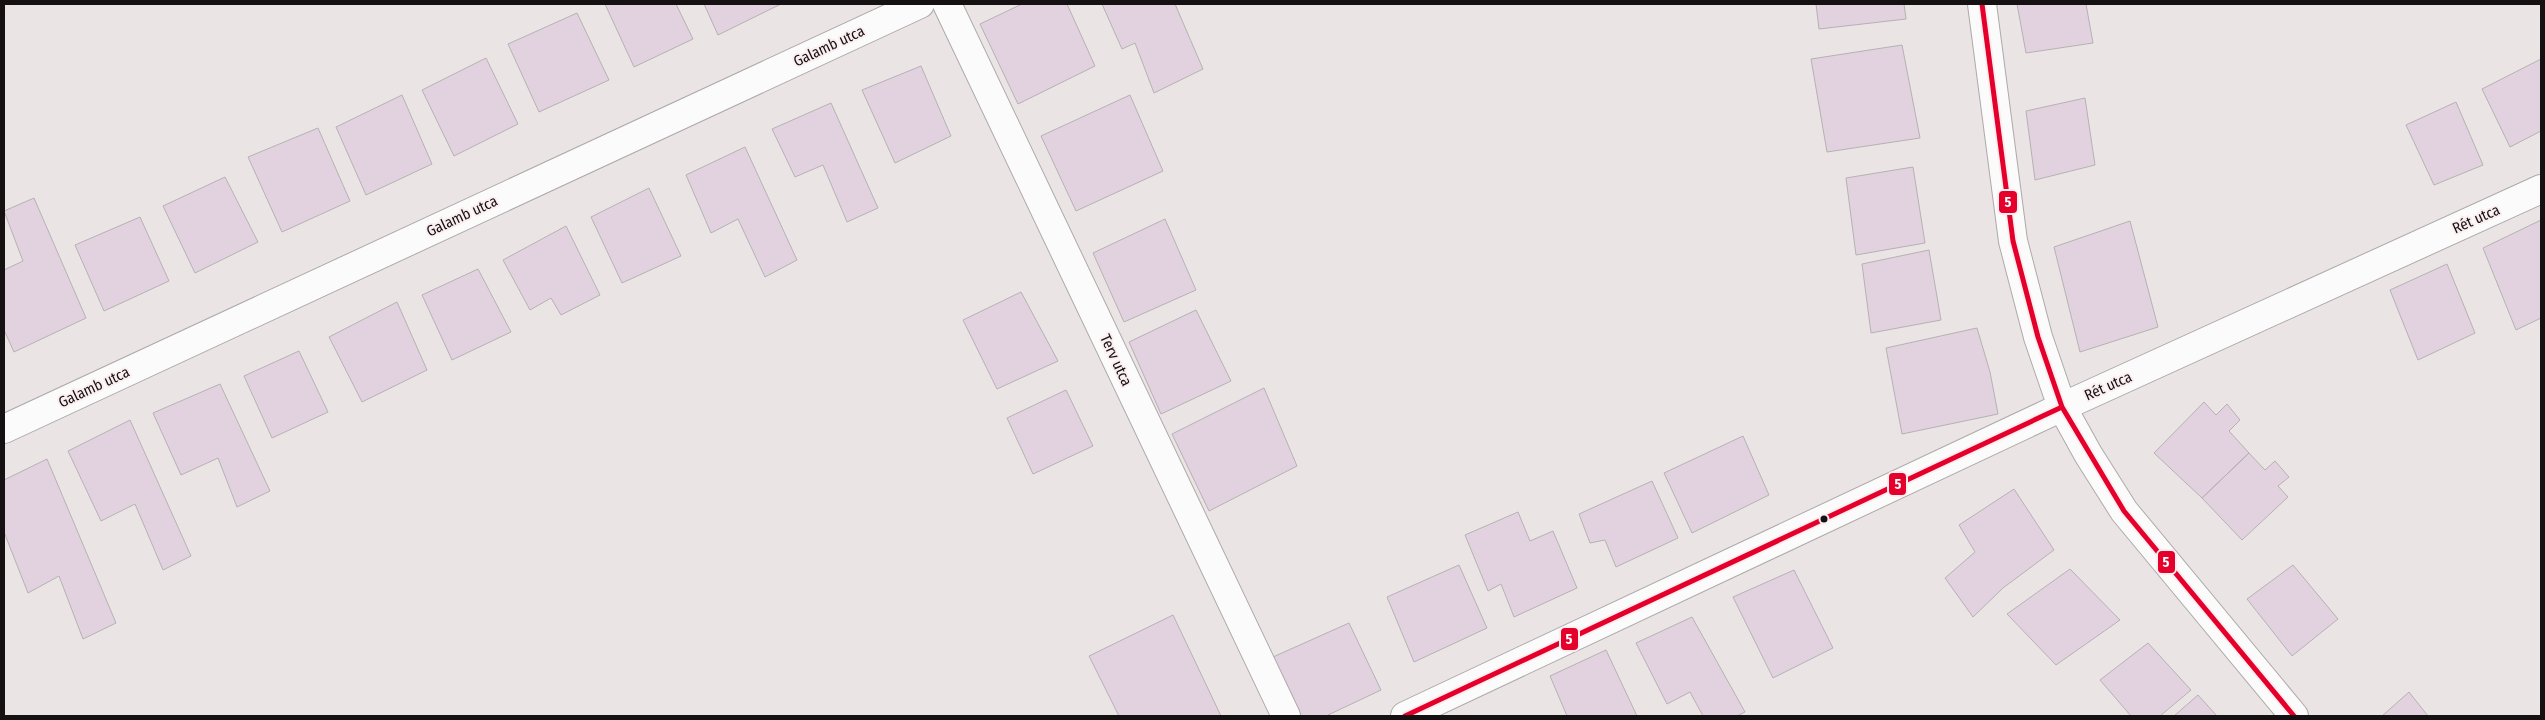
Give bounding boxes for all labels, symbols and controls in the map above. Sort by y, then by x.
street label: Galamb utca [791,22,867,70]
line badge: 5 [1998,190,2018,214]
street label: Galamb utca [424,192,500,240]
text: 5 [2005,194,2012,211]
street label: Rét utca [2450,201,2502,237]
street label: Terv utca [1096,331,1136,389]
street label: Galamb utca [56,363,132,411]
street label: Rét utca [2082,368,2134,404]
line badge: 5 [1888,472,1907,496]
text: 5 [1895,476,1902,493]
unlabelled marker [1819,514,1829,524]
line badge: 5 [2157,550,2176,574]
text: 5 [2163,554,2170,571]
line badge: 5 [1560,627,1579,651]
text: 5 [1566,631,1573,648]

